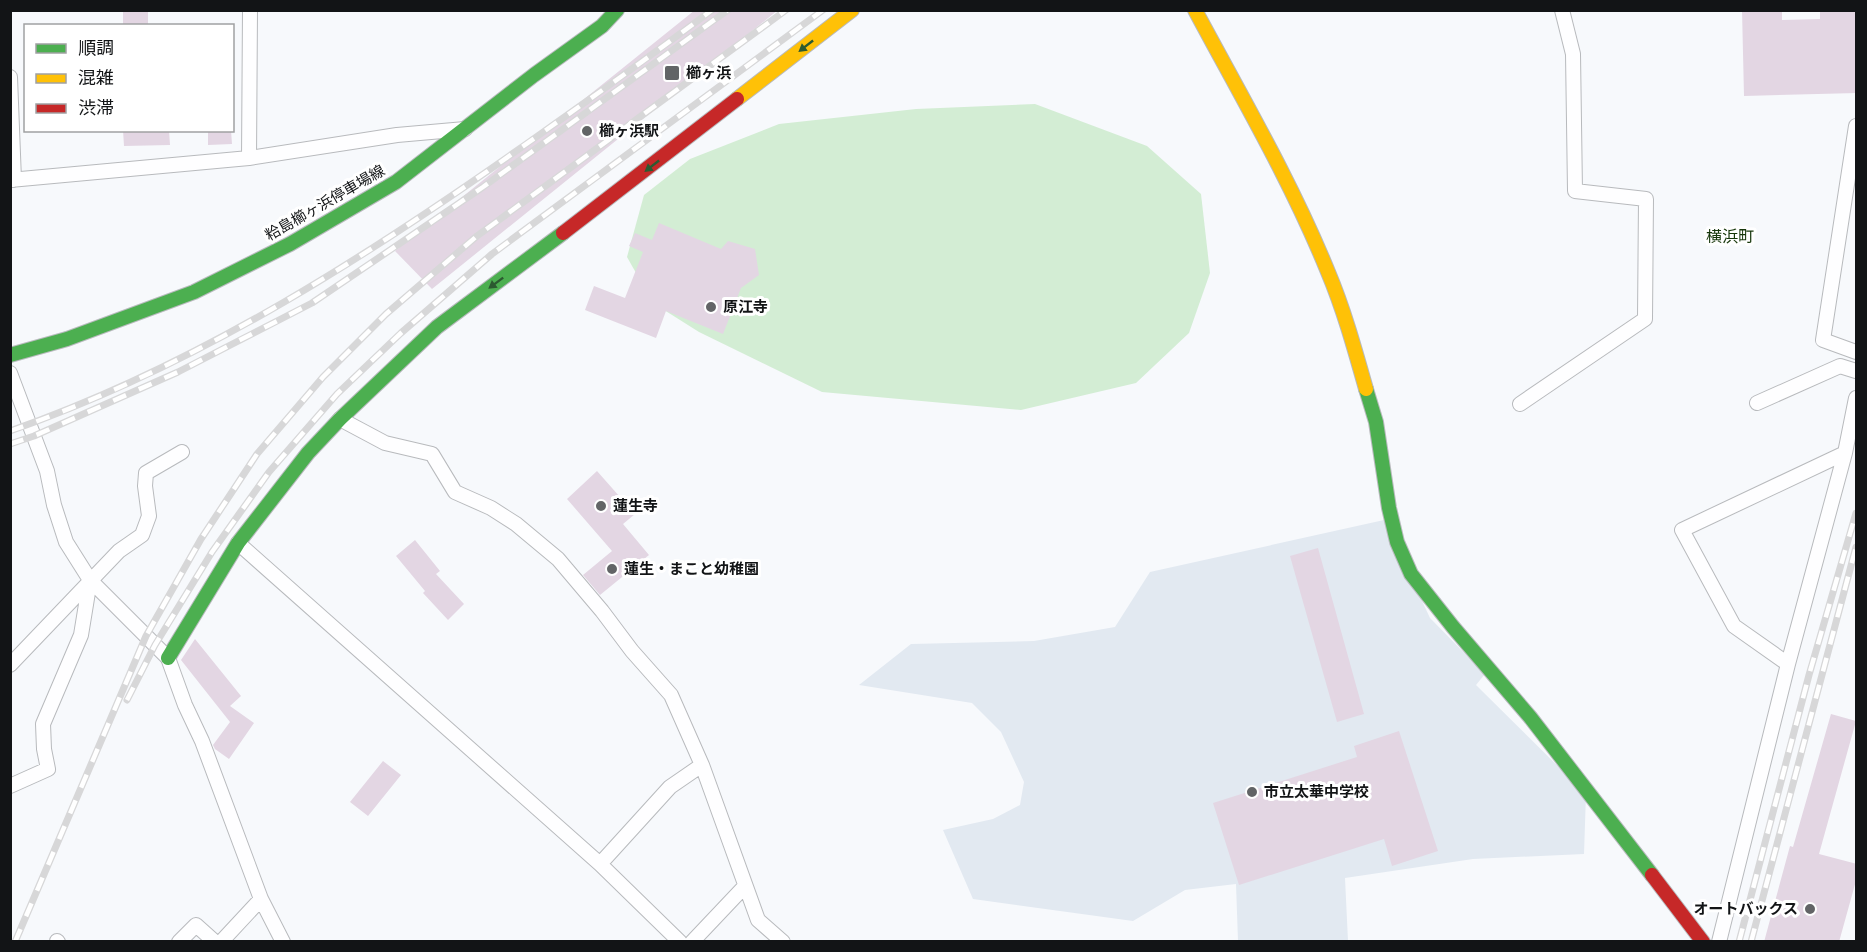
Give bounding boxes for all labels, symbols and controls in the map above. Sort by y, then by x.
legend [24,24,234,132]
text: 順調 [78,37,114,58]
one-way arrow [798,40,813,52]
marker: 櫛ヶ浜 [663,64,681,82]
place label: 櫛ヶ浜 [686,64,732,82]
text: 混雑 [78,67,114,88]
text: 渋滞 [78,97,114,118]
place label: 櫛ヶ浜駅 [599,122,659,140]
marker: 櫛ヶ浜駅 [580,124,594,138]
one-way arrow [644,159,659,171]
street label: 粭島櫛ヶ浜停車場線 [262,161,388,245]
district label: 横浜町 [1706,227,1754,246]
one-way arrow [488,277,504,290]
place label: 原江寺 [723,298,768,316]
marker: 原江寺 [704,300,718,314]
place label: 蓮生寺 [613,497,658,515]
marker: 蓮生寺 [594,499,608,513]
place label: 蓮生・まこと幼稚園 [624,560,759,578]
marker: 蓮生・まこと幼稚園 [605,562,619,576]
place label: 市立太華中学校 [1264,783,1369,801]
marker: 市立太華中学校 [1245,785,1259,799]
place label: オートバックス [1693,900,1798,918]
marker: オートバックス [1803,902,1817,916]

